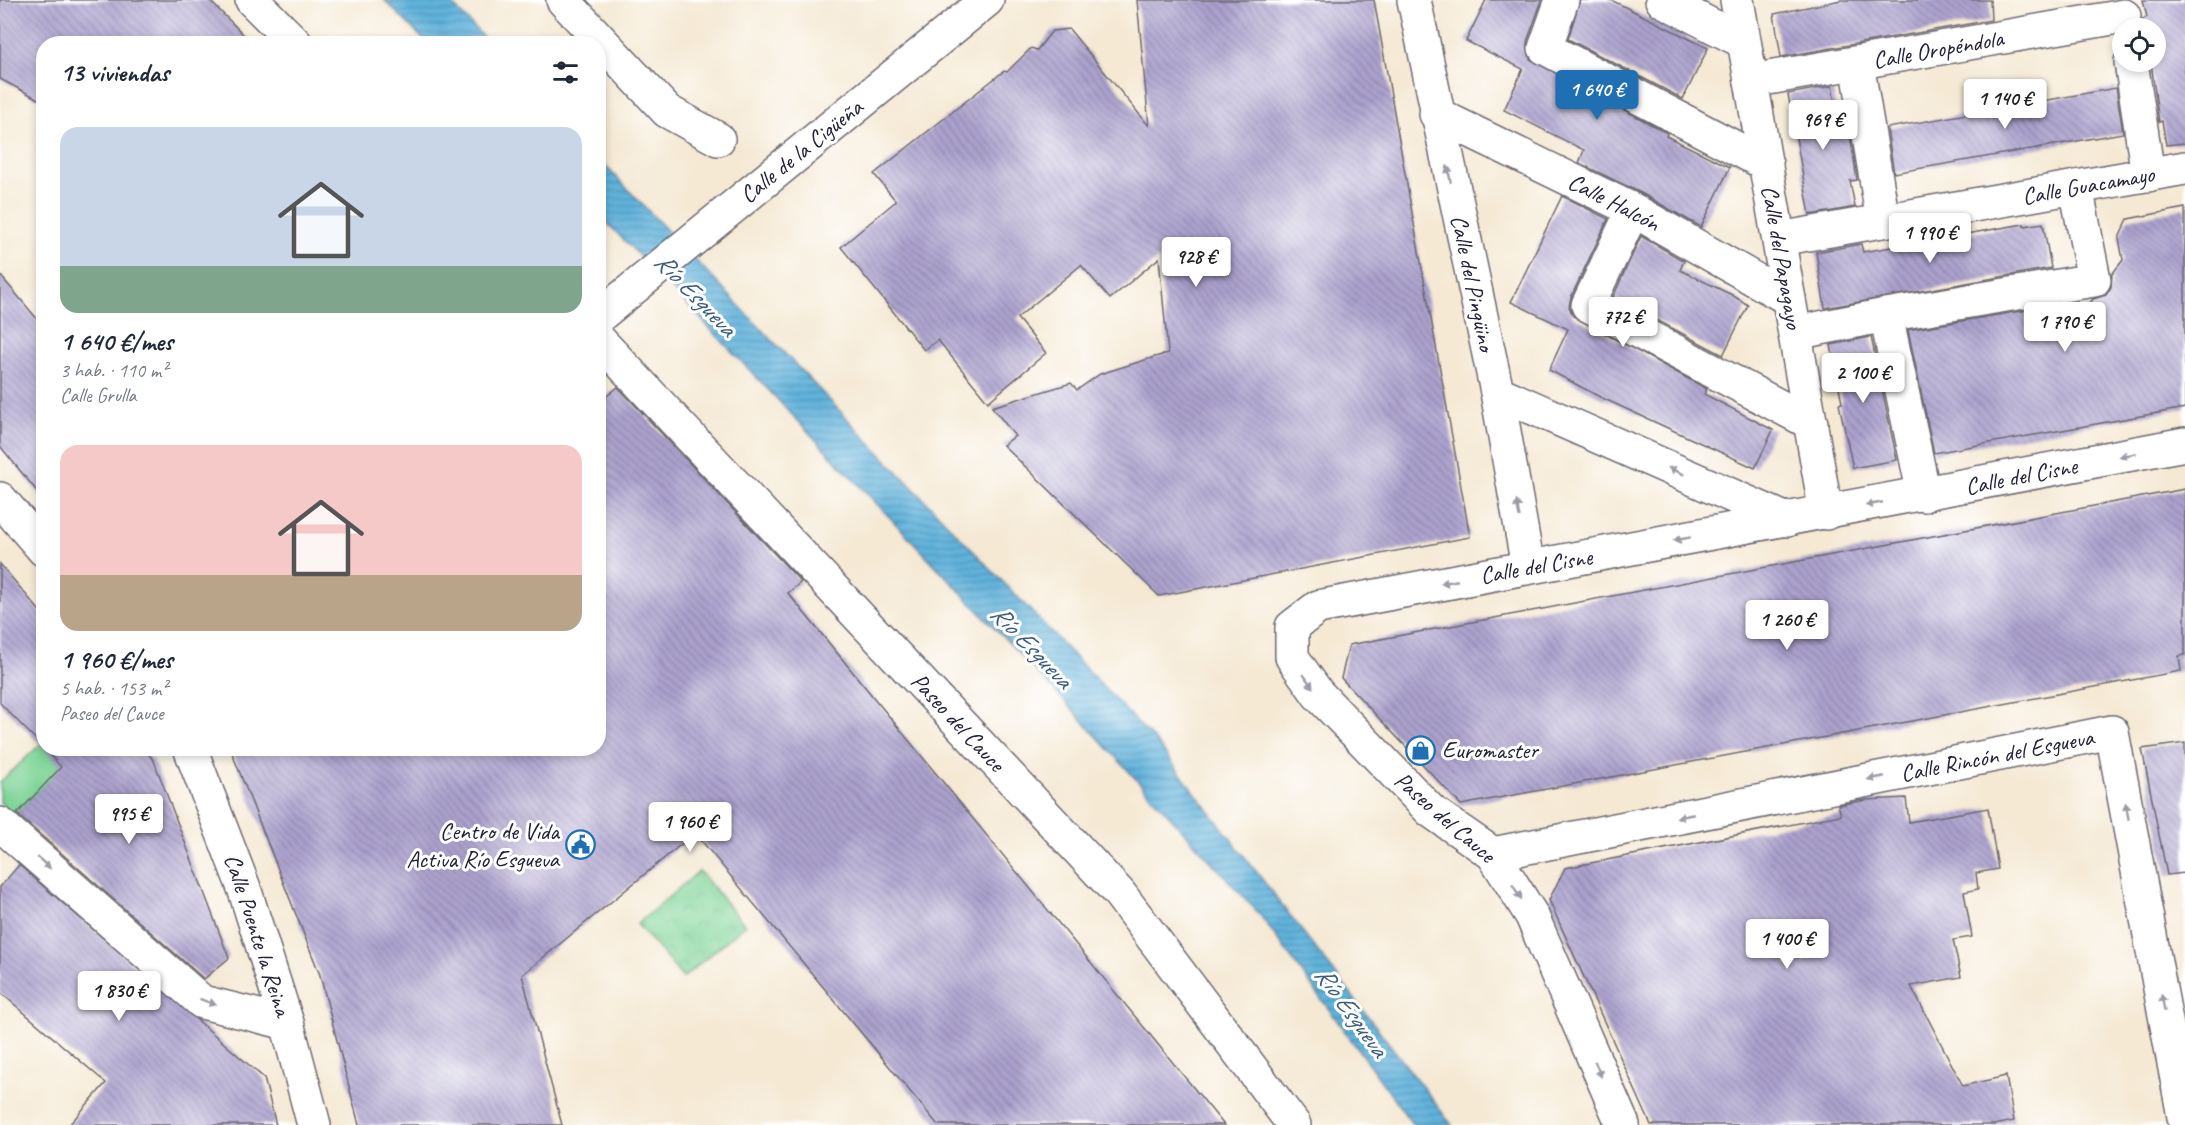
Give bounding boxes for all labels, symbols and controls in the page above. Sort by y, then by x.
map controls [2112,18,2166,72]
button: locate [2112,18,2166,72]
street label: Calle Oropéndola [1870,23,2007,75]
text: 13 viviendas [60,56,169,89]
icon: filters [549,56,582,89]
pin: 1 640 € [1542,70,1652,121]
text: 1 640 € [1569,77,1625,102]
pin: 1 140 € [1950,79,2060,130]
text: 1 140 € [1978,86,2032,111]
street label: Calle de la Cigüeña [734,91,870,210]
pin: 969 € [1781,100,1865,151]
text: 969 € [1803,107,1843,132]
street label: Calle Guacamayo [2020,158,2158,211]
one-way arrow [1444,164,1453,183]
icon: home [267,166,375,274]
street label: Calle Halcón [1563,166,1666,238]
street label: Calle del Papagayo [1755,183,1810,333]
street label: Calle del Pingüino [1444,212,1503,356]
pin: 1 990 € [1875,213,1985,264]
text: 1 990 € [1903,220,1957,245]
pin: 928 € [1154,237,1238,288]
text: 928 € [1176,244,1216,269]
water label: Río Esgueva [648,245,746,345]
pin: 772 € [1581,297,1665,348]
pin: 1 790 € [2010,302,2120,353]
text: 772 € [1603,304,1643,329]
text: 1 790 € [2038,309,2092,334]
text: 1 640 €/mes [60,325,173,358]
pin: 2 100 € [1808,353,1918,404]
text: 3 hab. · 110 m² [60,358,167,383]
text: 2 100 € [1836,360,1890,385]
text: Calle Grulla [60,383,136,408]
street label: Calle del Cisne [1963,450,2082,502]
one-way arrow [2118,451,2137,460]
one-way arrow [1667,466,1685,476]
icon: home [267,484,375,592]
one-way arrow [1513,499,1522,518]
one-way arrow [1865,500,1884,509]
one-way arrow [1673,535,1692,544]
street label: Calle del Cisne [1478,541,1597,591]
one-way arrow [1440,578,1459,587]
water label: Río Esgueva [984,597,1082,697]
pin: 1 260 € [1732,600,1842,651]
text: 1 260 € [1759,607,1815,632]
text: 1 960 €/mes [60,643,172,676]
street label: Paseo del Cauce [905,666,1013,779]
one-way arrow [1302,672,1314,688]
text: 5 hab. · 153 m² [60,676,167,701]
text: Paseo del Cauce [60,701,163,726]
street label: Calle Rincón del Esgueva [1898,721,2098,788]
shop icon: Euromaster [1405,734,1437,766]
place label: Euromaster [1442,735,1540,765]
street label: Paseo del Cauce [1388,765,1503,870]
one-way arrow [1867,774,1885,784]
pin: 995 € [87,794,171,845]
text: 995 € [109,801,149,826]
one-way arrow [2122,801,2131,820]
pin: 1 960 € [635,802,745,853]
text: 1 960 € [663,809,717,834]
one-way arrow [1675,812,1694,821]
place label: Centro de Vida Activa Río Esgueva [406,816,561,874]
public building icon: Centro de Vida Activa Río Esgueva [564,829,596,861]
street label: Calle Puente la Reina [218,850,299,1022]
one-way arrow [36,856,51,869]
one-way arrow [1512,884,1523,900]
pin: 1 400 € [1732,919,1842,970]
text: 1 400 € [1760,926,1814,951]
water label: Río Esgueva [1308,959,1397,1065]
pin: 1 830 € [64,971,174,1022]
text: 1 830 € [92,978,146,1003]
one-way arrow [2158,993,2167,1012]
one-way arrow [199,998,217,1007]
one-way arrow [1594,1060,1603,1078]

